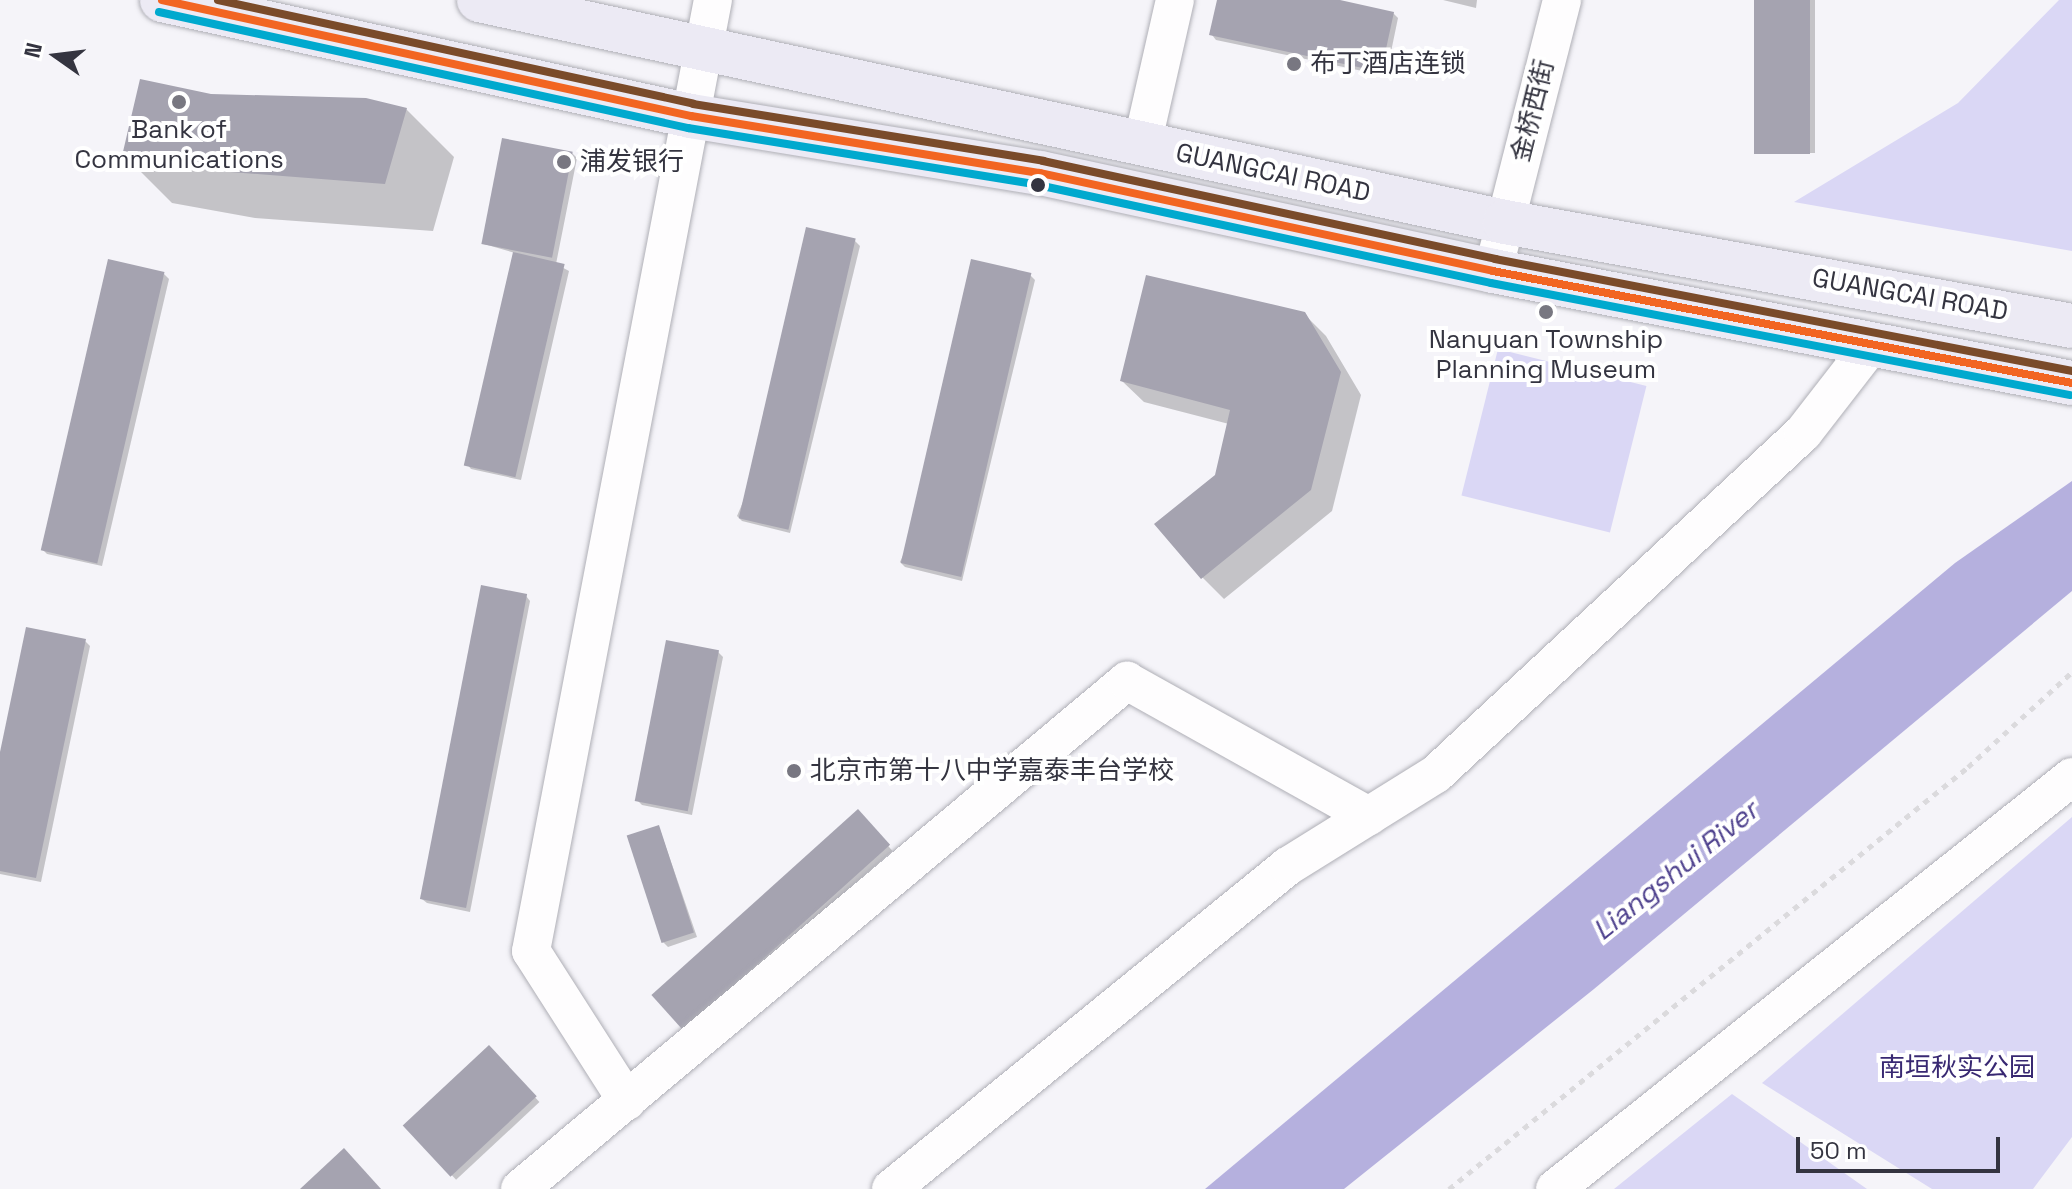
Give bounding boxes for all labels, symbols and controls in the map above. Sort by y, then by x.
north arrow [16,16,96,96]
text: N [17,40,48,61]
place label: 布丁酒店连锁 [1310,48,1466,80]
marker: 布丁酒店连锁 [1285,55,1303,73]
street label: 金桥西街 [1505,57,1561,165]
marker: Bank of Communications [170,93,188,111]
place label: Bank of Communications [74,114,284,176]
street label: GUANGCAI ROAD [1173,137,1373,209]
place label: 浦发银行 [580,146,684,178]
marker: 浦发银行 [555,153,573,171]
unlabelled marker [1030,177,1046,193]
street label: GUANGCAI ROAD [1810,262,2010,328]
marker: Nanyuan Township Planning Museum [1537,303,1555,321]
place label: Nanyuan Township Planning Museum [1428,324,1664,386]
place label: 北京市第十八中学嘉泰丰台学校 [810,755,1174,787]
marker: 北京市第十八中学嘉泰丰台学校 [785,762,803,780]
water label: Liangshui River [1586,793,1764,947]
park label: 南垣秋实公园 [1879,1052,2035,1084]
scale bar [1800,1121,2004,1171]
text: 50 m [1810,1135,1867,1166]

